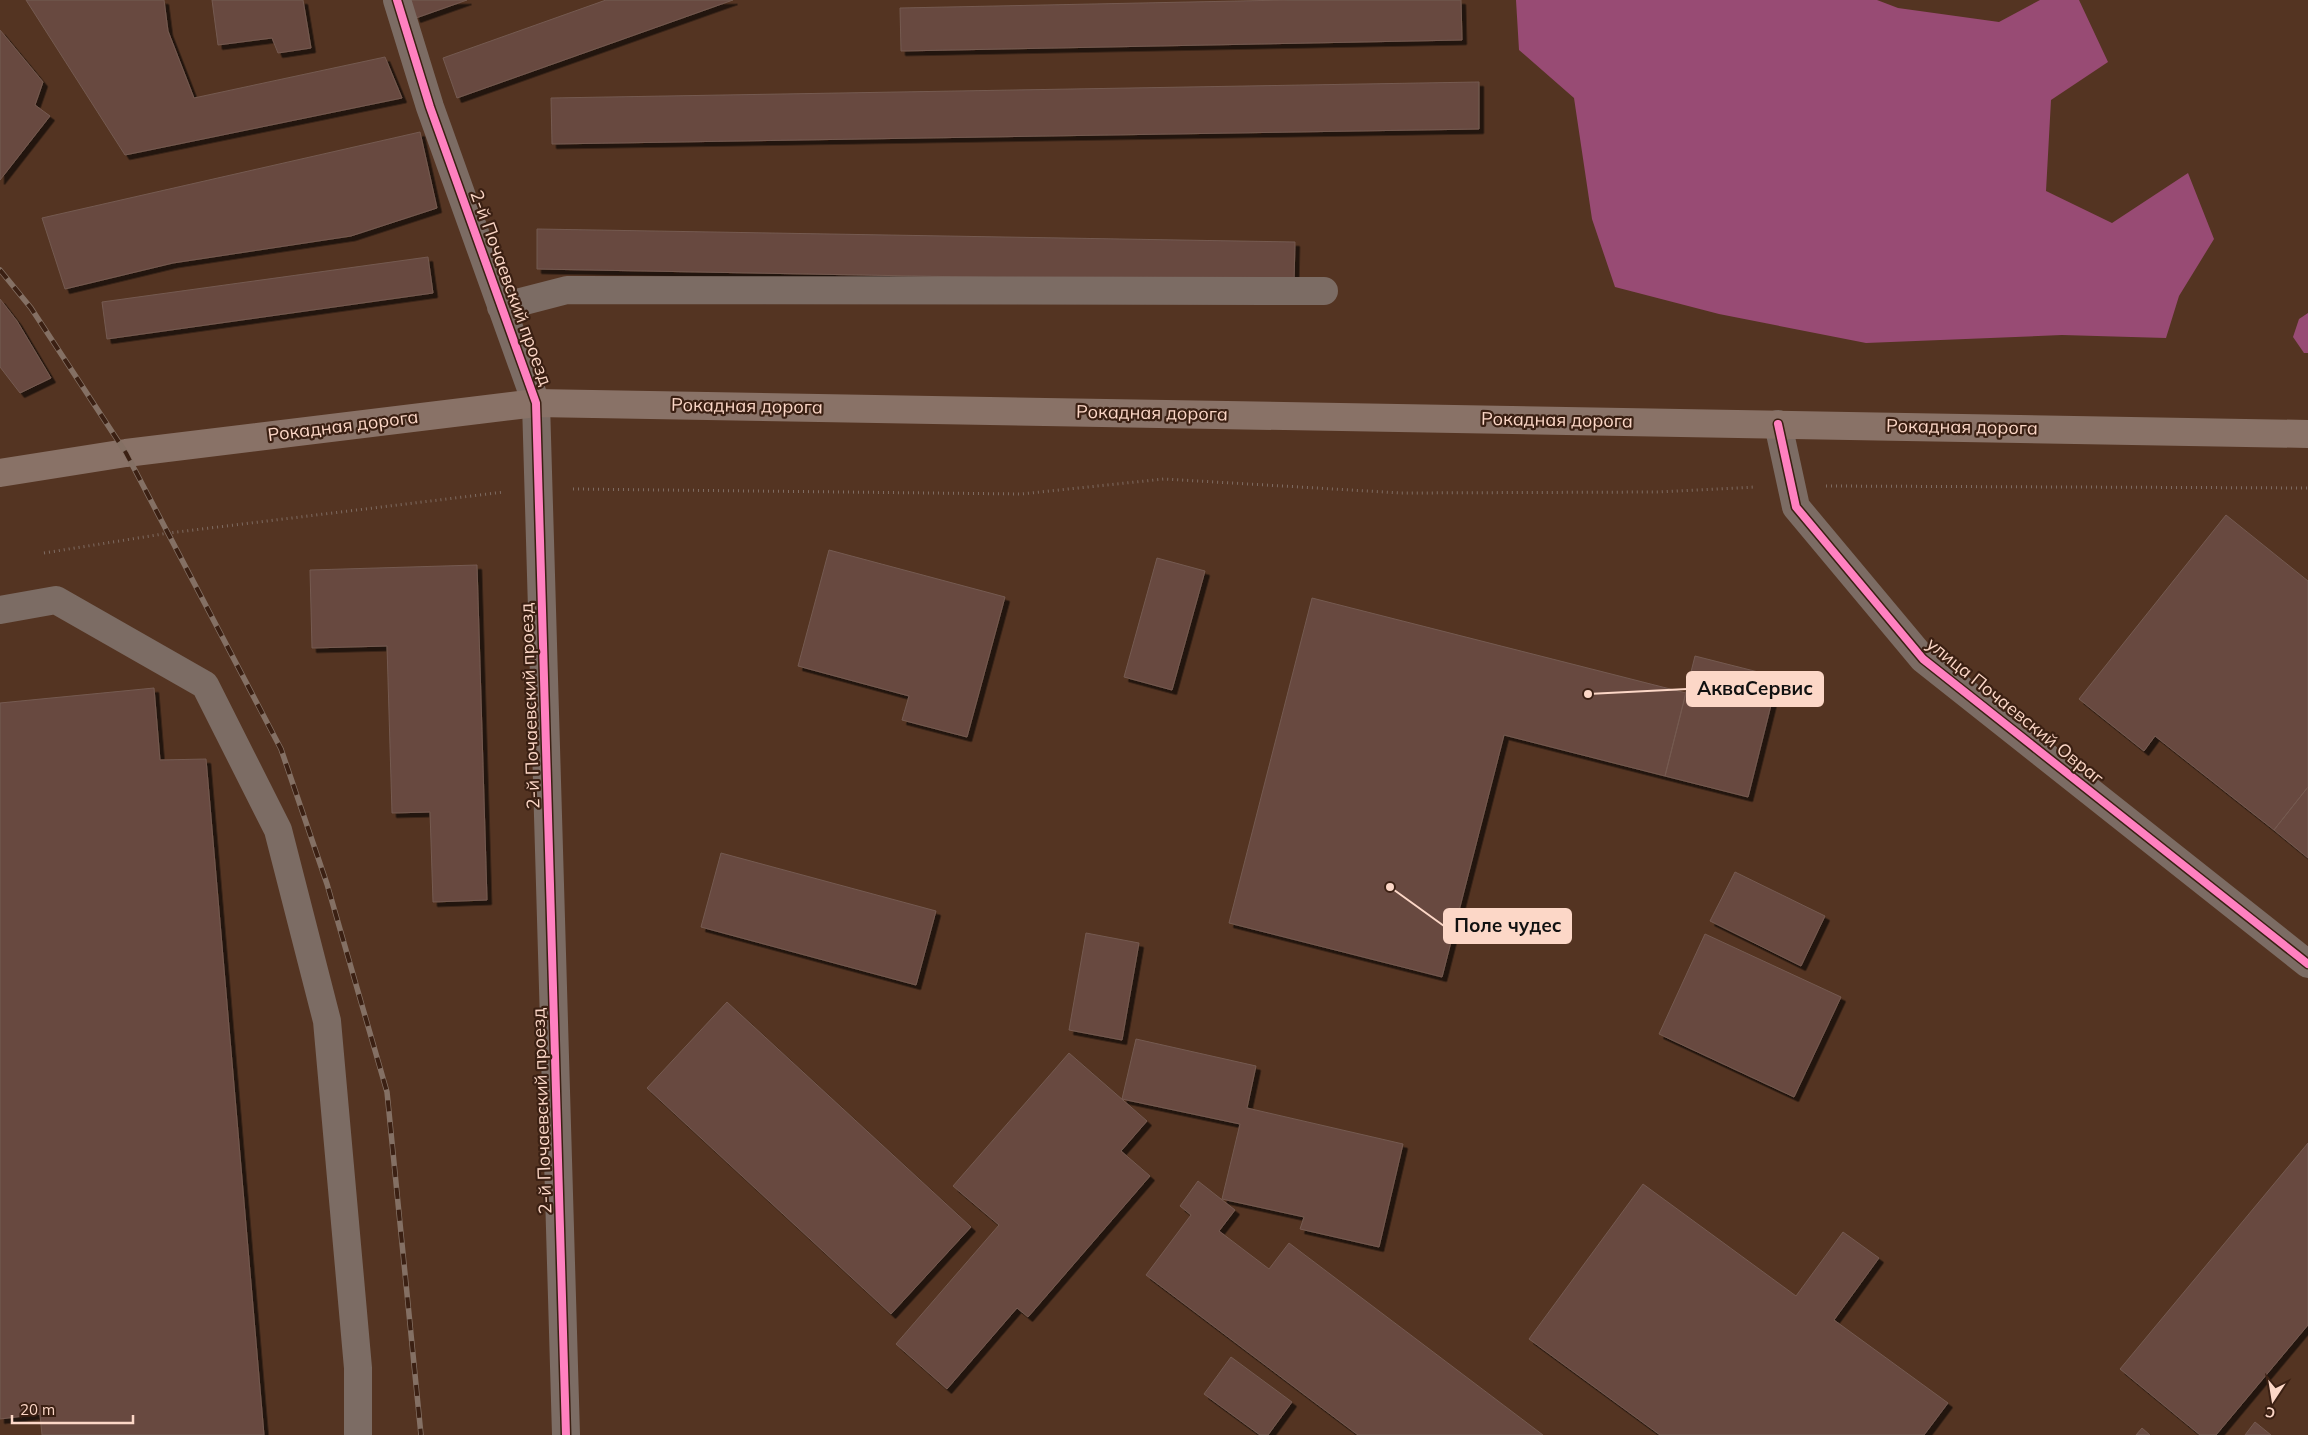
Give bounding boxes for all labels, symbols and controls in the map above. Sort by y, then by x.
street label: 2-й Почаевский проезд [465,187,558,389]
street label: Рокадная дорога [671,393,823,418]
street label: Рокадная дорога [1076,400,1228,425]
street label: Рокадная дорога [266,405,420,446]
street label: Рокадная дорога [1481,407,1633,432]
street label: Рокадная дорога [1886,414,2038,439]
street label: 2-й Почаевский проезд [514,602,545,810]
street label: улица Почаевский Овраг [1922,632,2109,789]
callout: АкваСервис [1687,672,1823,706]
text: АкваСервис [1697,676,1813,700]
callout: Поле чудес [1444,909,1571,943]
text: Поле чудес [1454,913,1562,937]
street label: 2-й Почаевский проезд [526,1007,557,1215]
north arrow [2248,1375,2298,1425]
scale bar [12,1392,134,1424]
text: 20 m [20,1400,55,1419]
text: С [2264,1403,2277,1423]

